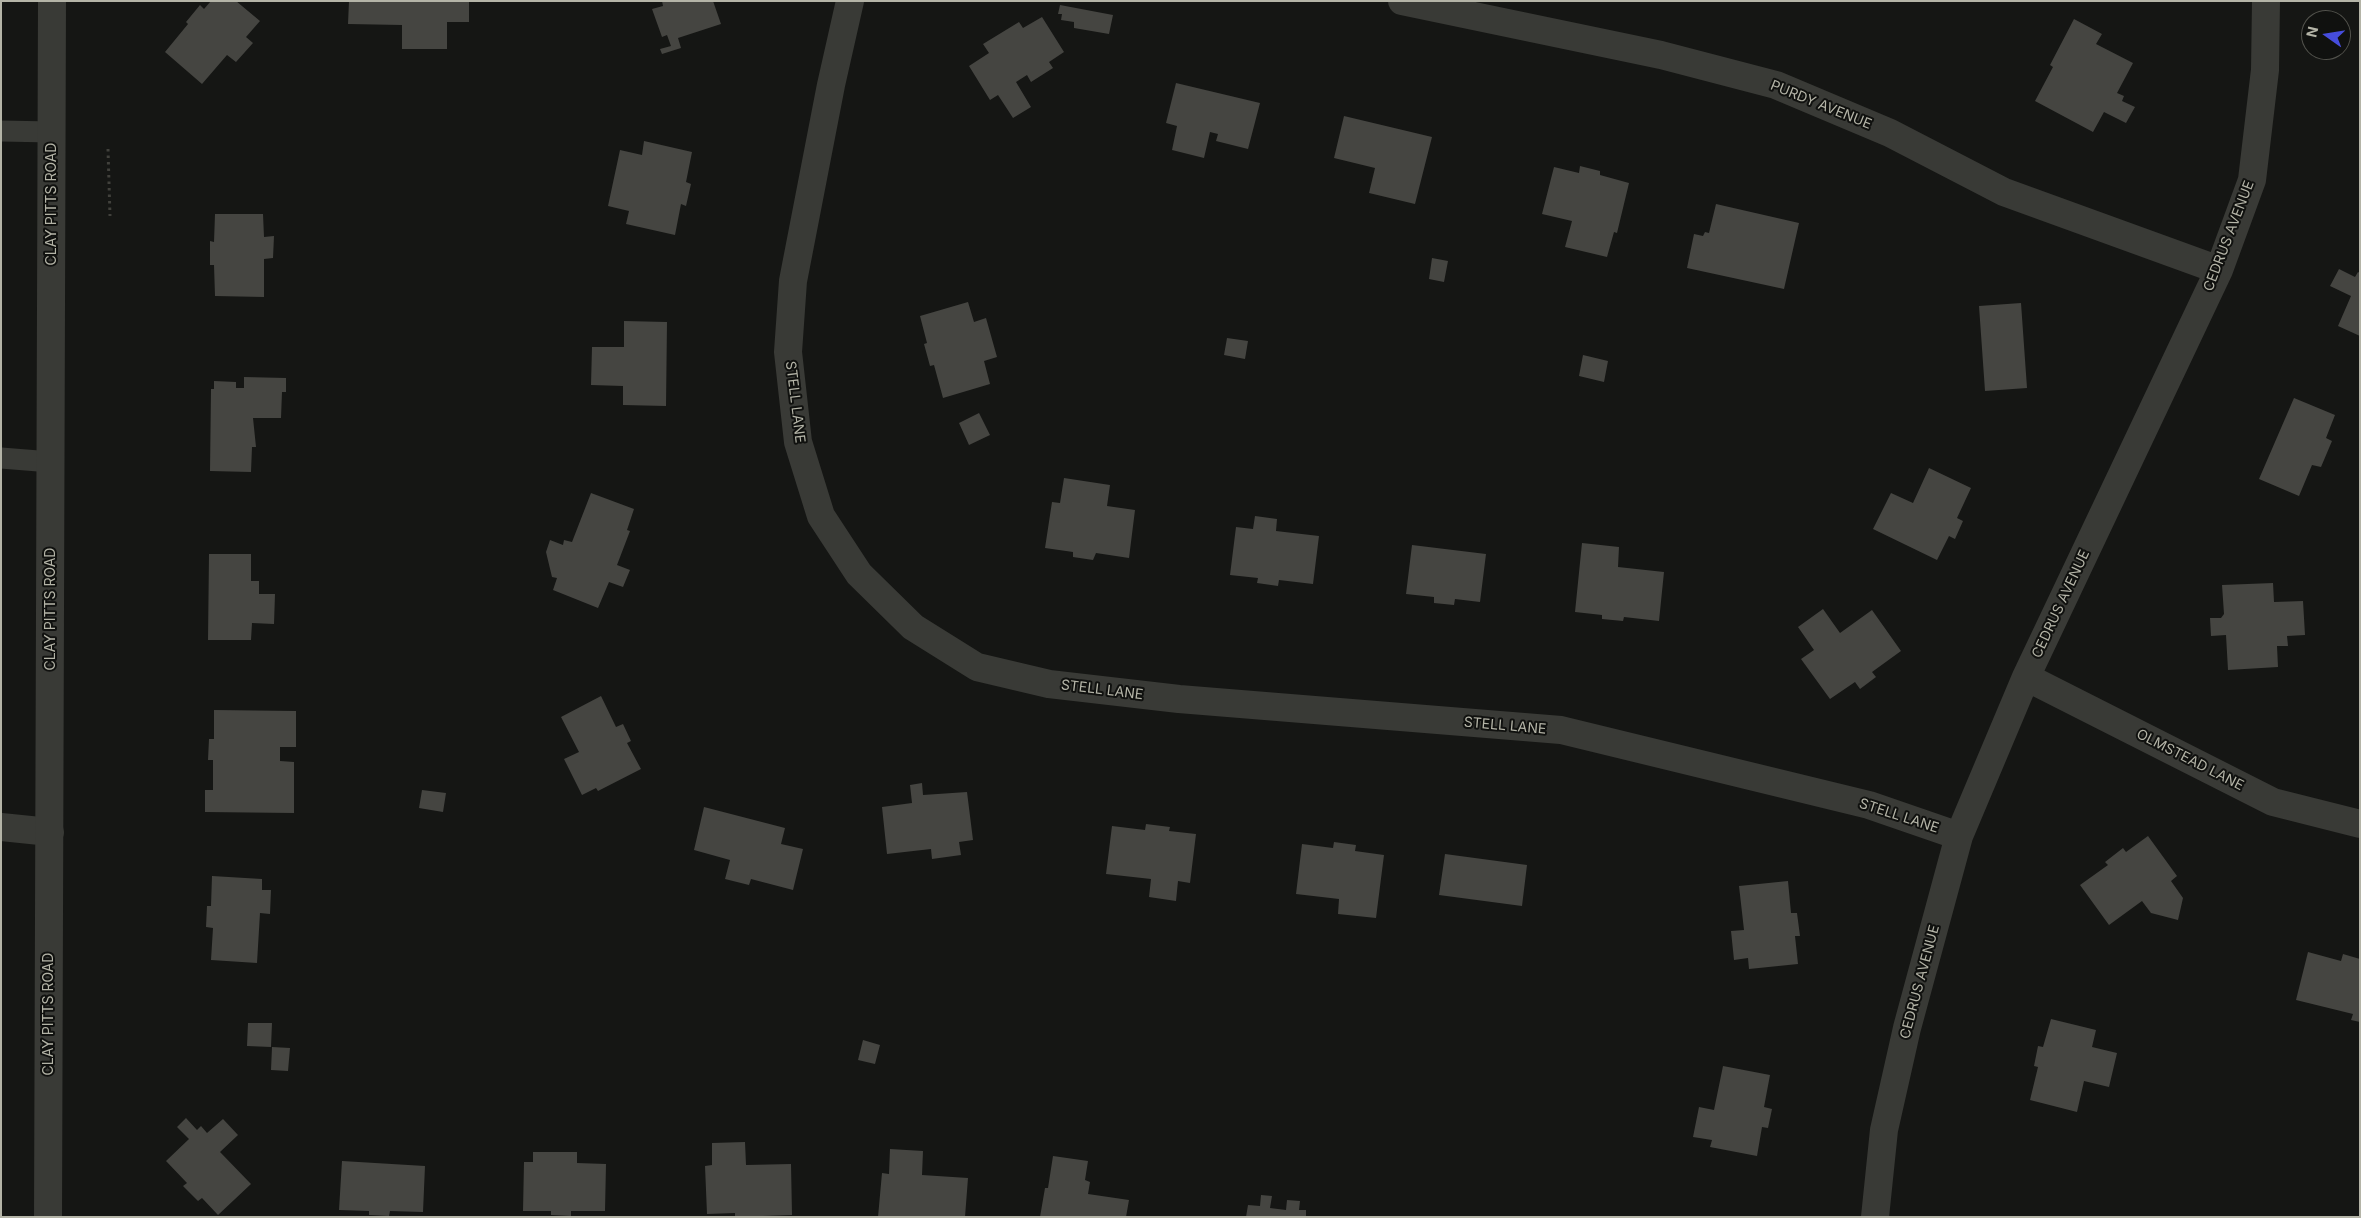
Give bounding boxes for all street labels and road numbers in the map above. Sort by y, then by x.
street label: PURDY AVENUE [1768,77,1874,133]
street label: CLAY PITTS ROAD [44,143,60,265]
street label: CEDRUS AVENUE [2200,178,2258,294]
street label: STELL LANE [782,360,808,444]
street label: CEDRUS AVENUE [2029,547,2093,661]
street label: CLAY PITTS ROAD [43,548,59,670]
street label: STELL LANE [1060,677,1144,703]
street label: STELL LANE [1463,714,1547,738]
street label: OLMSTEAD LANE [2134,726,2246,794]
street label: STELL LANE [1857,795,1941,837]
street label: CEDRUS AVENUE [1897,923,1943,1041]
street label: CLAY PITTS ROAD [41,953,57,1075]

